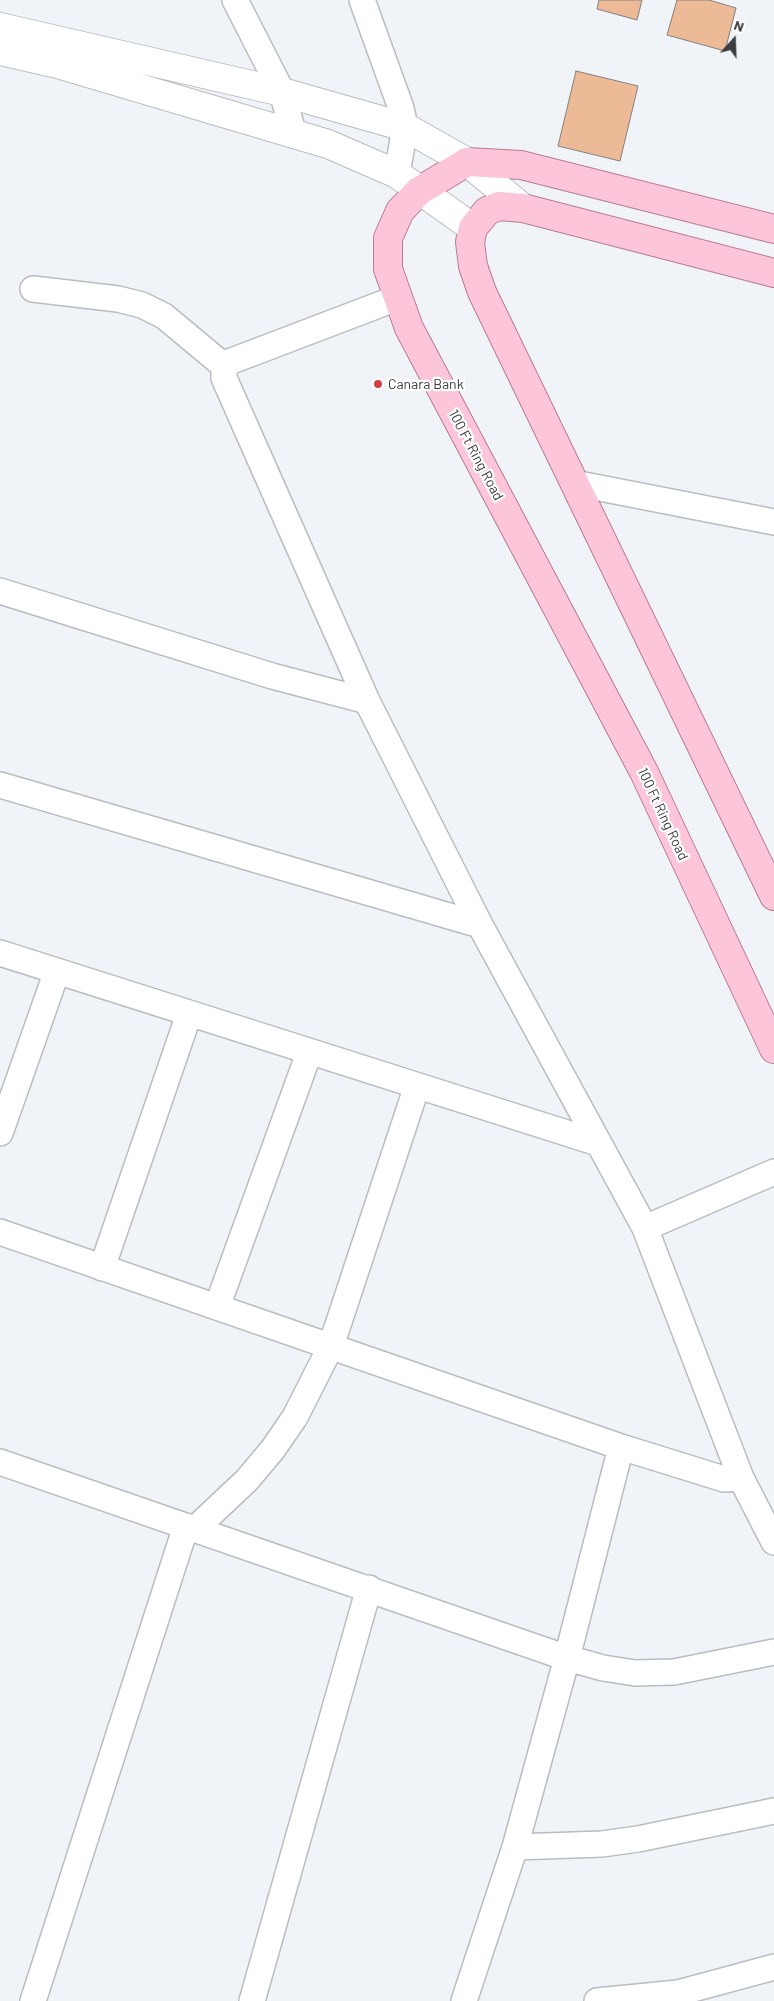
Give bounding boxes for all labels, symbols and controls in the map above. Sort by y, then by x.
north arrow [709,15,759,65]
text: N [732,16,747,35]
place label: Canara Bank [388,376,464,392]
marker: Canara Bank [372,378,384,390]
street label: 100 Ft Ring Road [445,407,507,503]
street label: 100 Ft Ring Road [634,765,692,863]

